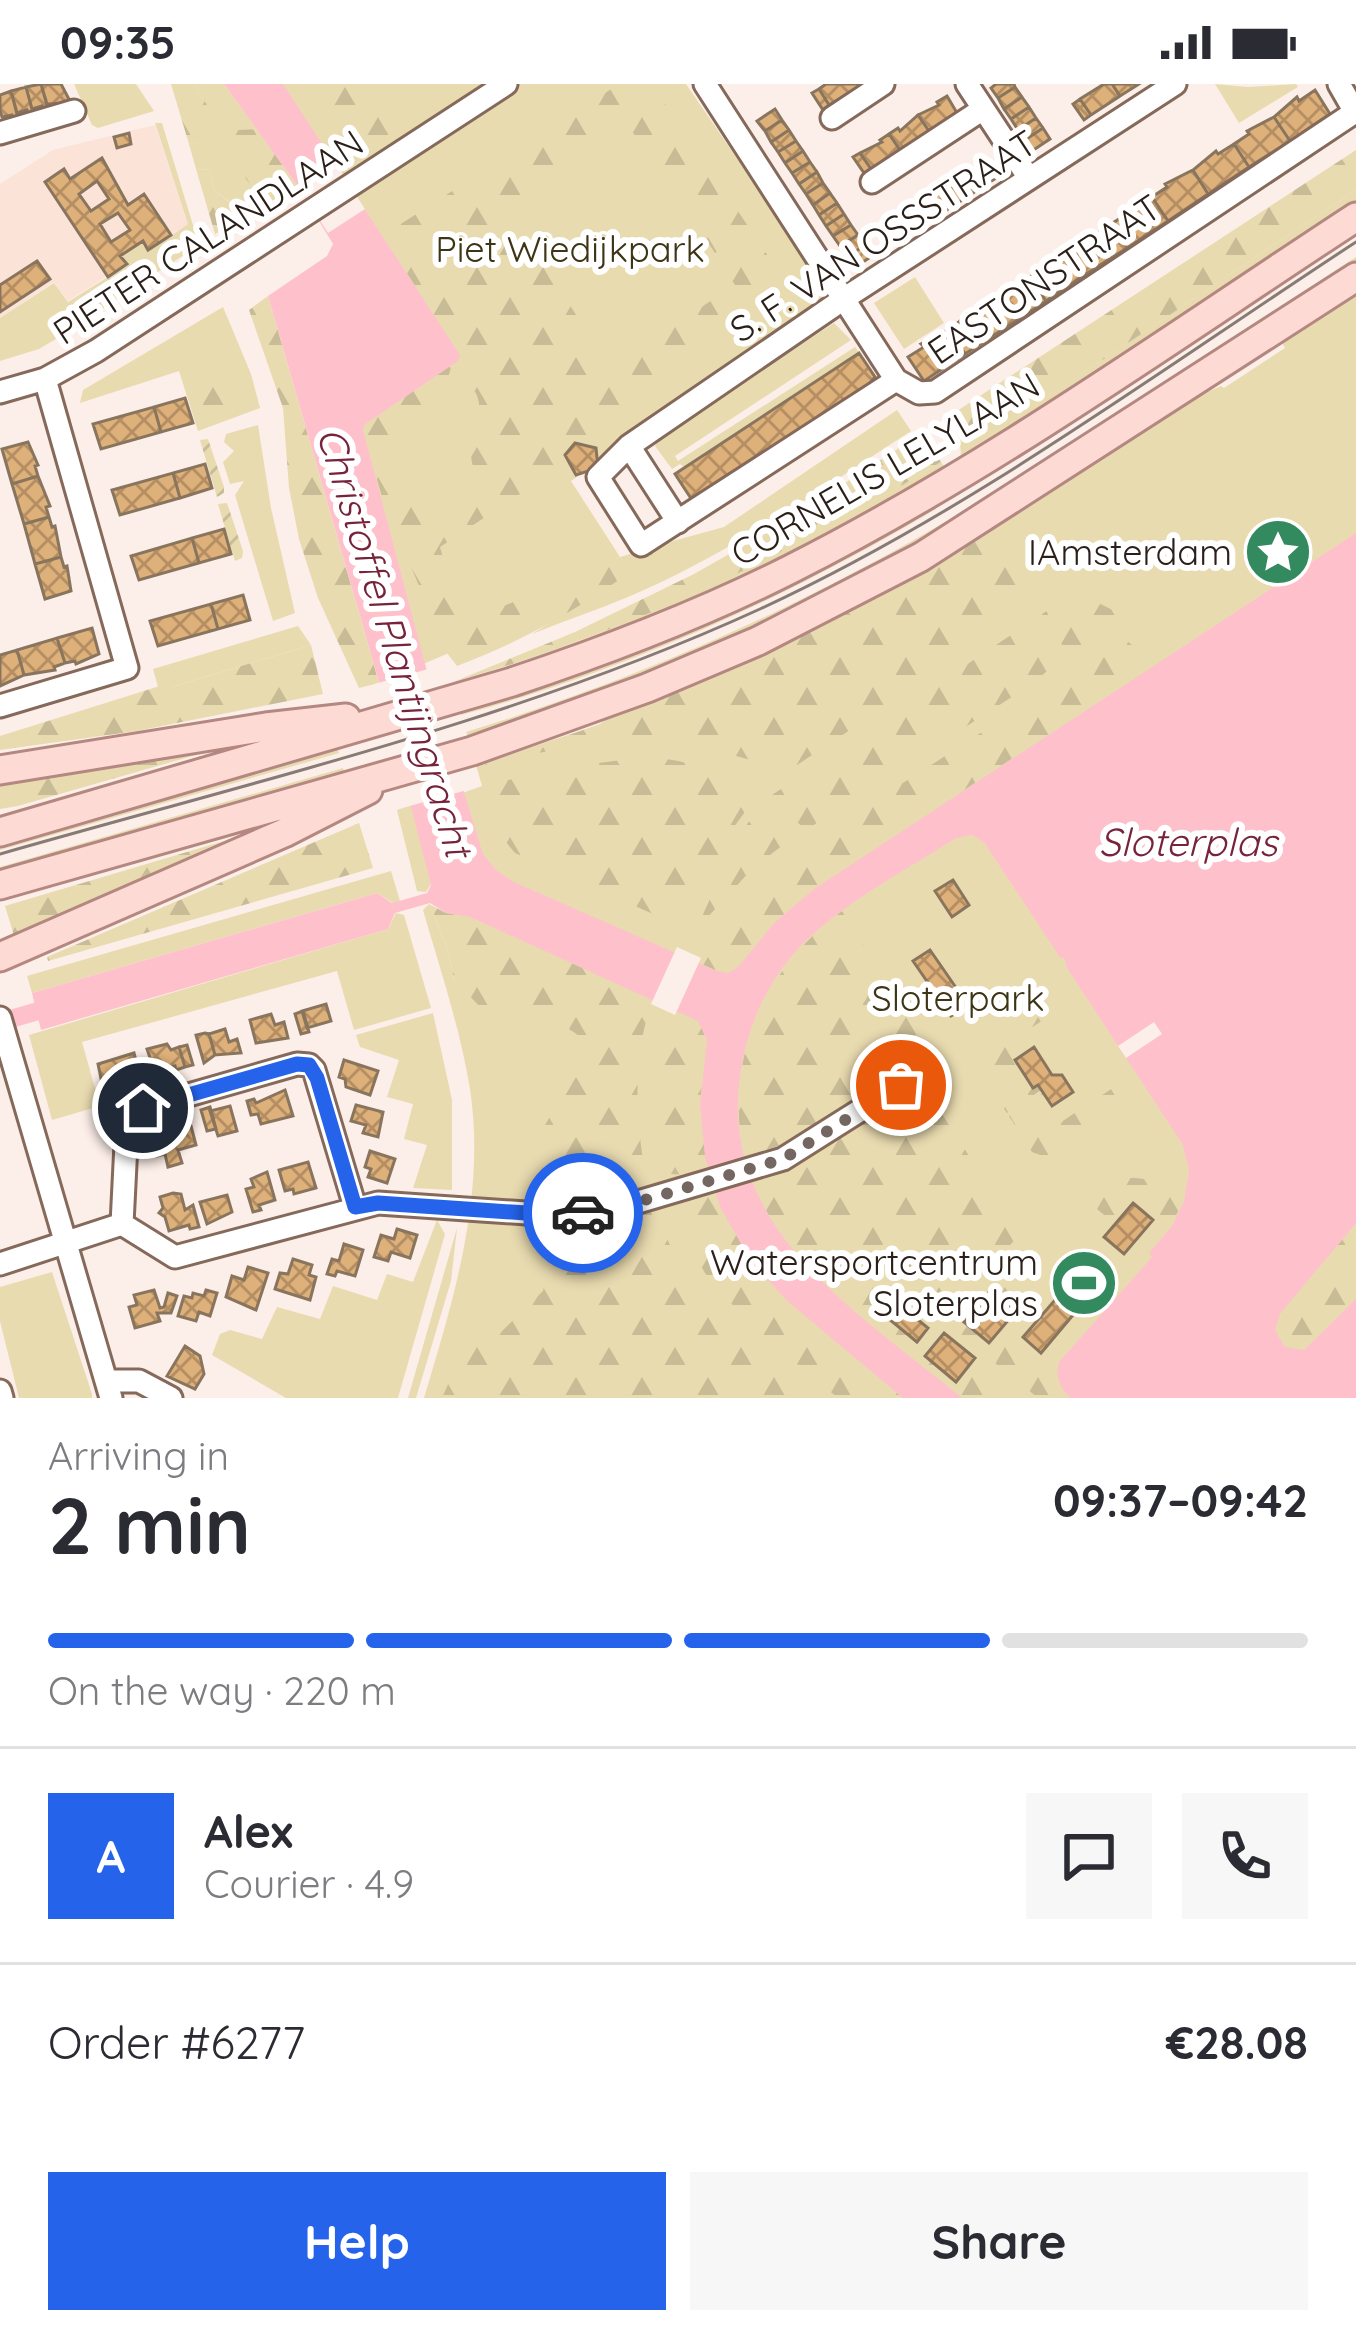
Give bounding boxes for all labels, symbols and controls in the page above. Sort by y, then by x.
text: 09:35 [60,14,176,70]
street label: PIETER CALANDLAAN [44,120,371,354]
street label: S. F. VAN OSSSTRAAT [721,120,1044,351]
street label: EASTONSTRAAT [919,184,1169,373]
park label: Piet Wiedijkpark [435,226,705,271]
street label: CORNELIS LELYLAAN [722,362,1047,575]
water label: Christoffel Plantijngracht [307,421,485,866]
place icon: IAmsterdam [1243,517,1313,587]
place label: IAmsterdam [1028,529,1232,574]
water label: Sloterplas [1099,817,1280,866]
park label: Sloterpark [872,975,1044,1020]
pin [850,1034,952,1136]
icon: bag [868,1052,934,1118]
pin [92,1057,194,1159]
icon: home [110,1075,176,1141]
courier [523,1153,643,1273]
icon: car [550,1180,616,1246]
place label: Watersportcentrum Sloterplas [710,1239,1038,1325]
sports icon: Watersportcentrum Sloterplas [1049,1248,1119,1318]
text: Arriving in [48,1431,229,1480]
text: 09:37–09:42 [1053,1472,1308,1528]
text: 2 min [48,1476,251,1574]
text: On the way · 220 m [48,1666,396,1715]
button: chat [1026,1793,1152,1919]
button: phone [1182,1793,1308,1919]
text: Alex [204,1803,293,1859]
text: A [97,1828,125,1884]
text: Courier · 4.9 [204,1859,414,1908]
text: Order #6277 [48,2014,305,2070]
text: €28.08 [1166,2014,1308,2070]
button: Help [48,2172,666,2310]
button: Share [690,2172,1308,2310]

